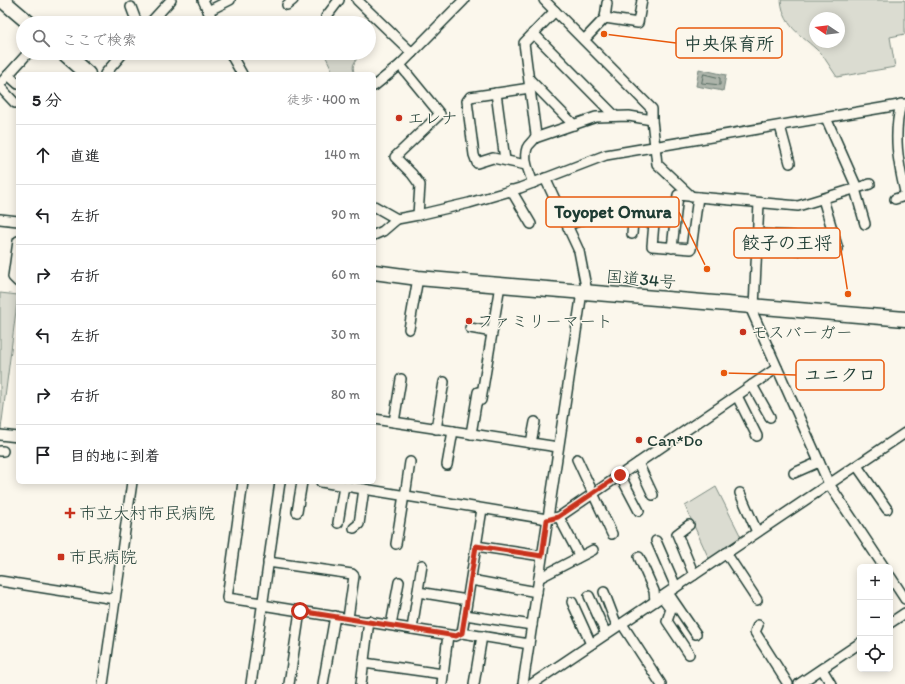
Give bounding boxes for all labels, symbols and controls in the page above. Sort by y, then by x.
north arrow [809,12,845,48]
search box [16,16,376,60]
icon: search [30,27,52,49]
callout: 中央保育所 [676,28,782,58]
text: ここで検索 [62,31,137,49]
text: 中央保育所 [684,33,774,55]
text: 5 分 [32,90,62,110]
text: 徒歩 · 400 m [287,92,360,107]
place label: エレナ [407,108,458,128]
marker: エレナ [394,113,404,123]
icon: ahead [32,144,54,166]
text: 直進 [70,147,100,165]
text: 140 m [324,147,360,162]
callout: Toyopet Omura [546,197,679,227]
text: Toyopet Omura [553,201,672,223]
icon: left [32,204,54,226]
text: 左折 [70,207,100,225]
text: 90 m [331,207,360,222]
callout: 餃子の王将 [734,228,840,258]
text: 餃子の王将 [742,232,832,254]
icon: right [32,264,54,286]
street label: 国道34号 [605,266,677,292]
text: 右折 [70,267,100,285]
text: 60 m [331,267,360,282]
place label: ファミリーマート [477,311,613,331]
marker: ファミリーマート [464,316,474,326]
place label: モスバーガー [751,322,853,342]
icon: left [32,324,54,346]
text: 左折 [70,327,100,345]
text: 30 m [331,327,360,342]
marker: モスバーガー [738,327,748,337]
callout: ユニクロ [796,360,884,390]
text: ユニクロ [804,364,876,386]
icon: right [32,384,54,406]
text: 右折 [70,387,100,405]
text: 80 m [331,387,360,402]
place label: Can*Do [647,430,703,450]
marker: Can*Do [634,435,644,445]
icon: arrive [32,444,54,466]
text: 目的地に到着 [70,447,160,465]
route end [611,466,629,484]
place label: 市立大村市民病院 [79,503,215,523]
marker: 市立大村市民病院 [64,507,76,519]
place label: 市民病院 [69,547,137,567]
marker: 市民病院 [56,552,66,562]
map controls [857,564,893,672]
button: + [857,564,893,600]
button: − [857,600,893,636]
route start [291,602,309,620]
button: locate [857,636,893,672]

